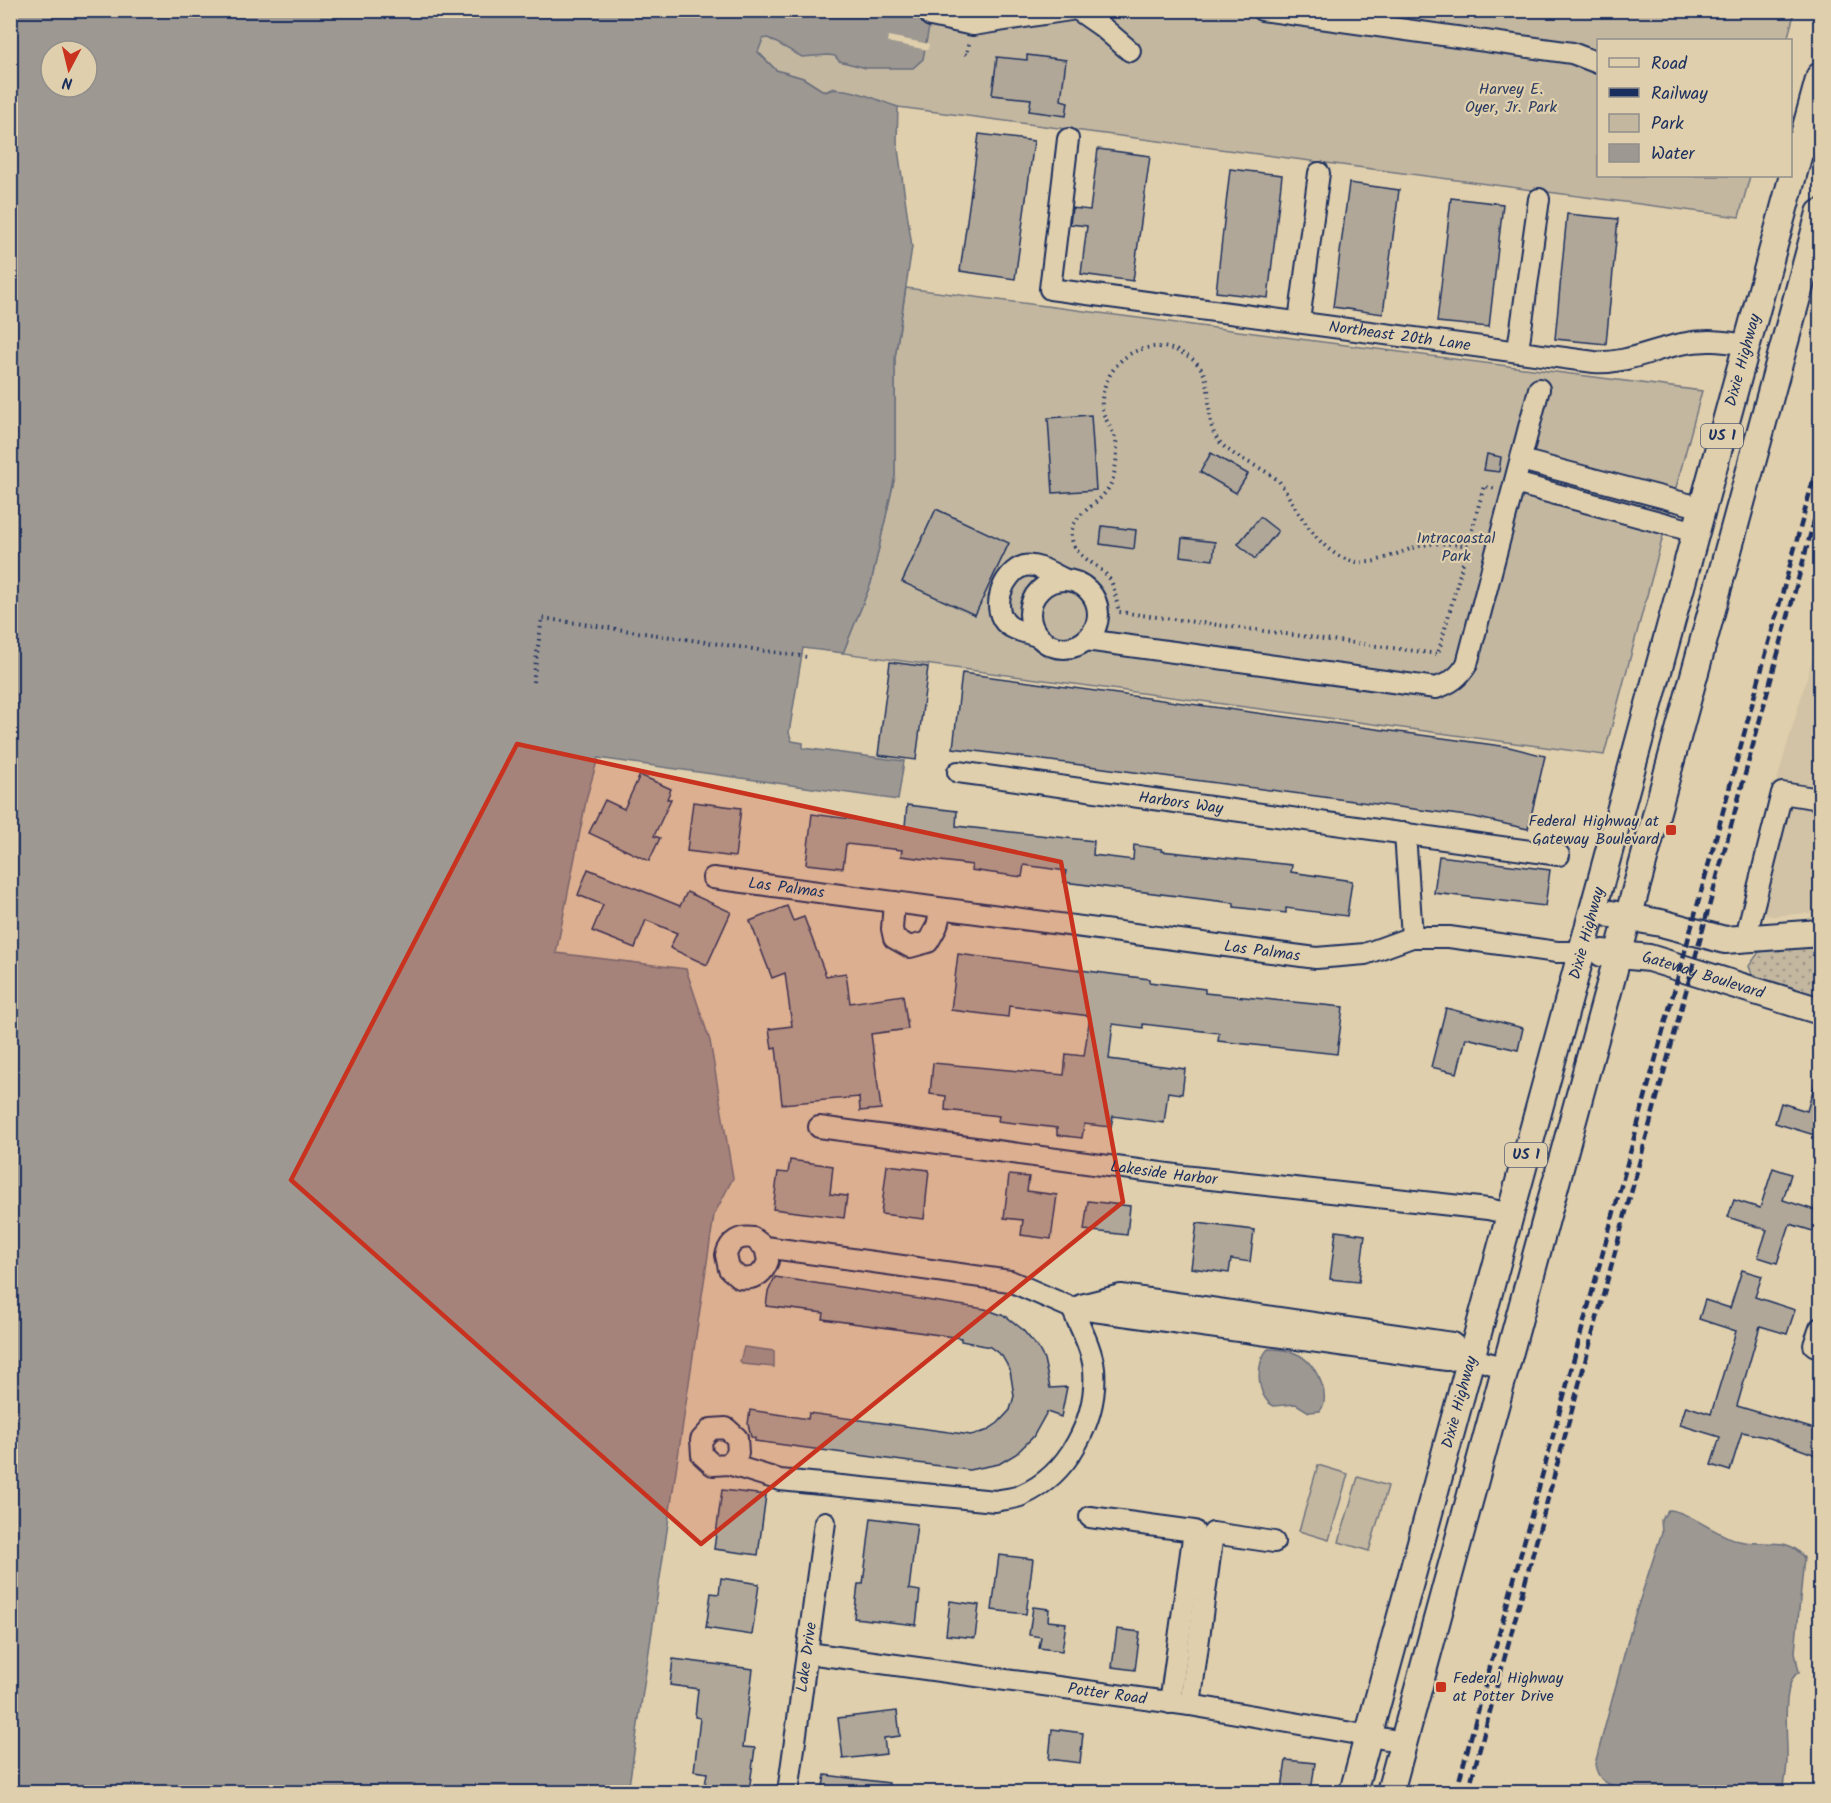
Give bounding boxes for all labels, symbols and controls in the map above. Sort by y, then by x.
north arrow [39,39,99,99]
legend [1597,39,1792,177]
text: Road [1651,50,1688,79]
text: N [61,69,74,95]
park label: Harvey E. Oyer, Jr. Park [1465,77,1557,120]
text: Railway [1651,80,1708,109]
text: Park [1651,110,1684,139]
text: Water [1651,140,1696,169]
street label: Dixie Highway [1718,311,1767,409]
street label: Northeast 20th Lane [1327,314,1472,358]
road number: US 1 [1701,424,1743,448]
park label: Intracoastal Park [1417,526,1495,569]
street label: Harbors Way [1137,785,1225,821]
place label: Federal Highway at Gateway Boulevard [1529,809,1660,852]
marker: Federal Highway at Gateway Boulevard [1664,823,1678,837]
street label: Las Palmas [747,870,826,905]
street label: Dixie Highway [1562,884,1611,982]
street label: Las Palmas [1223,933,1302,968]
street label: Gateway Boulevard [1641,945,1768,1006]
road number: US 1 [1505,1143,1547,1167]
street label: Lakeside Harbor [1109,1154,1220,1192]
street label: Dixie Highway [1435,1353,1484,1451]
street label: Lake Drive [789,1620,824,1694]
place label: Federal Highway at Potter Drive [1453,1666,1564,1709]
street label: Potter Road [1066,1676,1149,1712]
marker: Federal Highway at Potter Drive [1434,1680,1448,1694]

